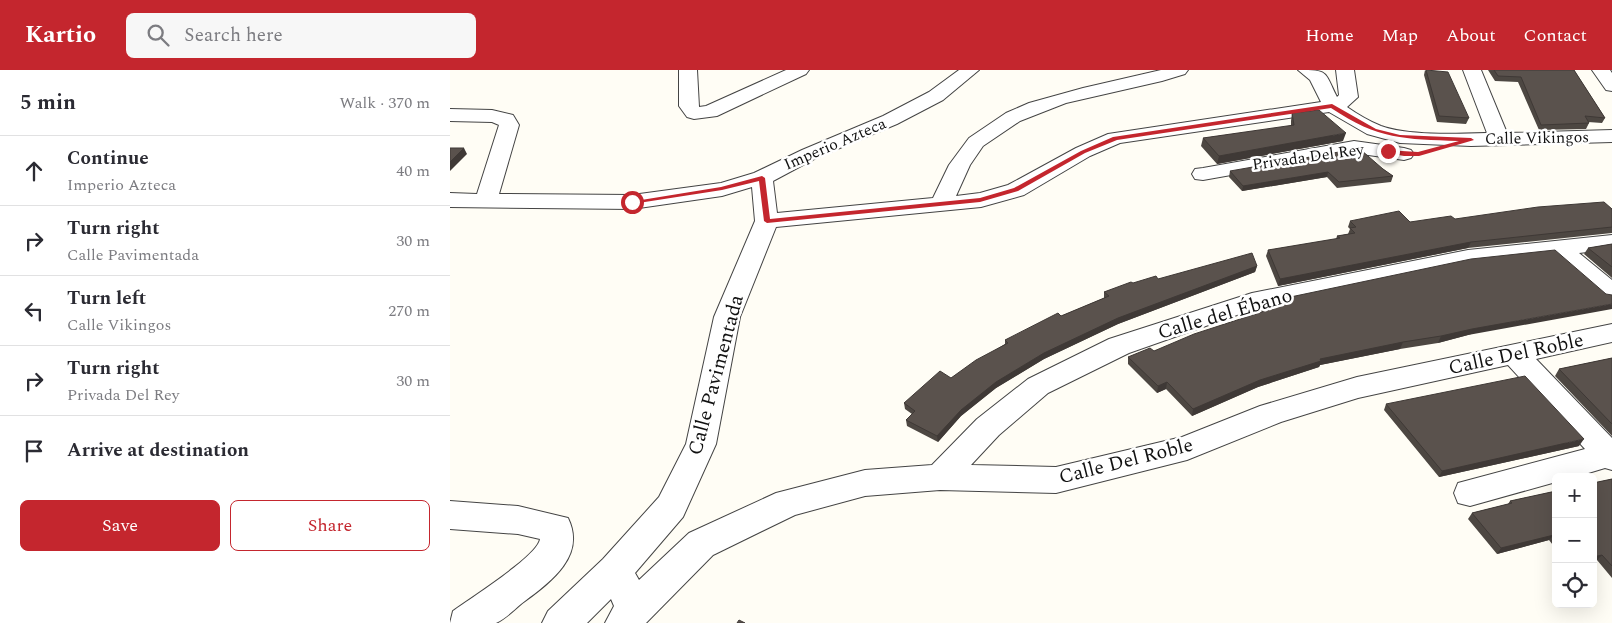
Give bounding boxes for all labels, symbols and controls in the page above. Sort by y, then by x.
search box [126,13,476,58]
text: Kartio [25,17,96,53]
icon: search [144,21,172,49]
text: Search here [184,21,283,50]
text: Home [1305,22,1354,49]
text: Map [1382,22,1418,49]
text: About [1446,22,1496,49]
text: Contact [1524,22,1587,49]
text: 5 min [20,87,76,119]
text: Walk · 370 m [339,91,430,115]
street label: Imperio Azteca [780,112,890,176]
street label: Calle Vikingos [1485,125,1589,151]
street label: Privada Del Rey [1251,137,1367,177]
route end [1377,140,1400,163]
text: Continue [67,144,149,173]
icon: ahead [20,157,48,185]
text: 40 m [396,159,430,183]
text: Imperio Azteca [67,173,176,197]
route start [621,191,644,214]
text: Turn right [67,214,160,243]
icon: right [20,227,48,255]
text: 30 m [396,229,430,253]
text: Calle Pavimentada [67,243,199,267]
street label: Calle del Ébano [1154,280,1296,348]
text: Turn left [67,284,146,313]
street label: Calle Pavimentada [680,291,752,459]
icon: left [20,297,48,325]
text: 270 m [388,299,430,323]
text: Calle Vikingos [67,313,171,337]
street label: Calle Del Roble [1446,325,1586,383]
text: Turn right [67,354,160,383]
icon: right [20,367,48,395]
text: 30 m [396,369,430,393]
text: Privada Del Rey [67,383,180,407]
street label: Calle Del Roble [1056,430,1196,492]
text: Arrive at destination [67,436,249,465]
icon: arrive [20,437,48,465]
map controls [1552,473,1597,608]
button: + [1552,473,1597,518]
button: Save [20,500,220,551]
button: Share [230,500,430,551]
button: − [1552,518,1597,563]
button: locate [1552,563,1597,608]

